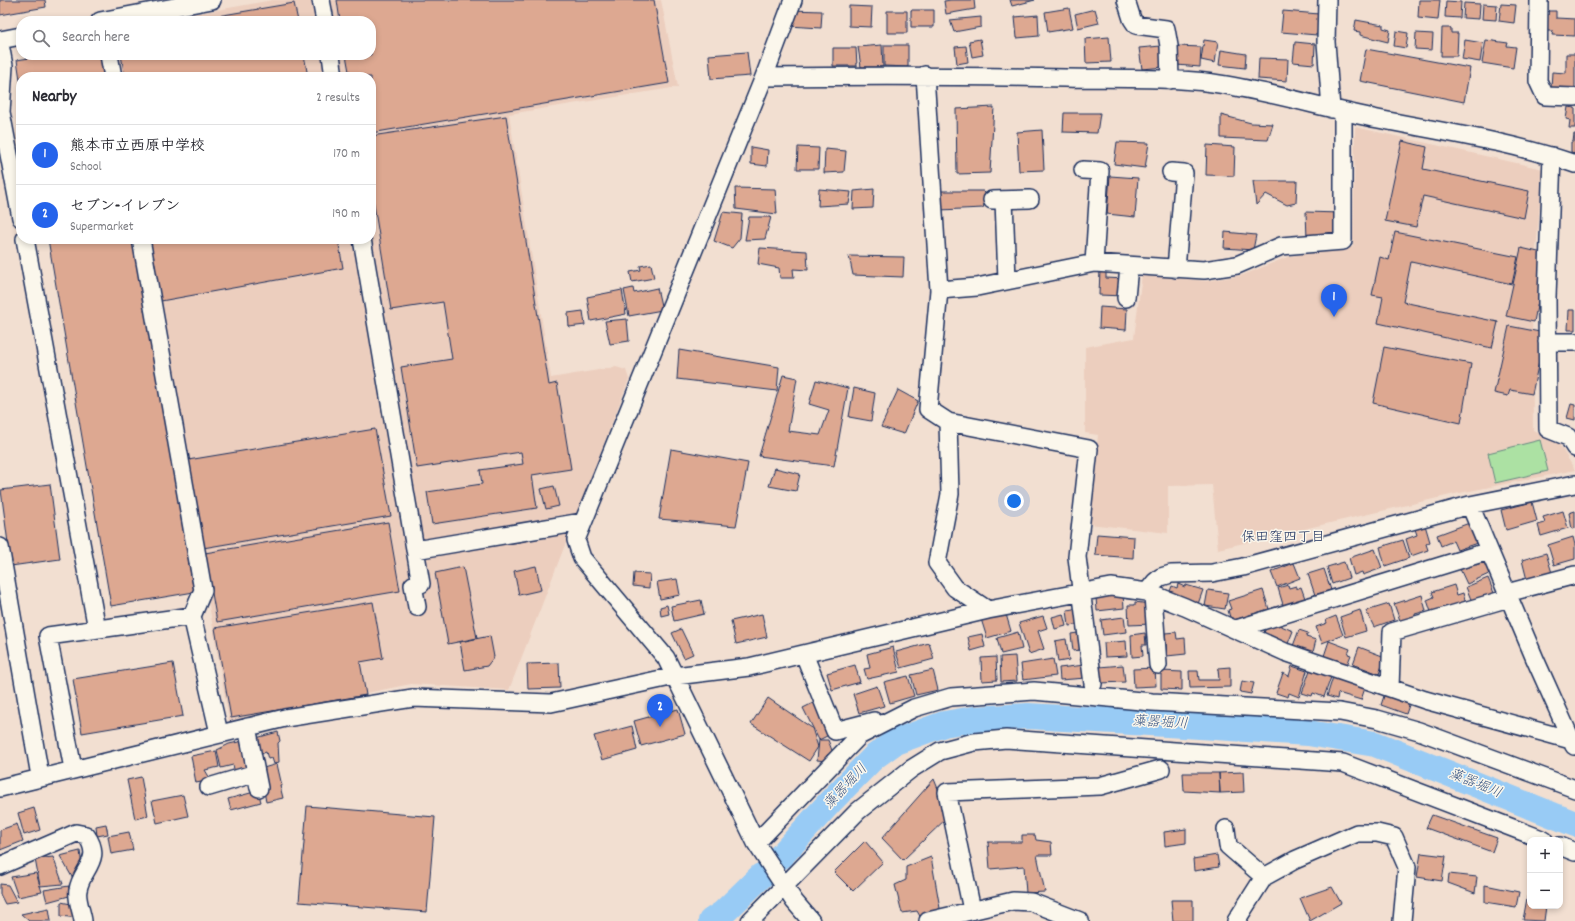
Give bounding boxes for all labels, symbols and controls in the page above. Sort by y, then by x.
search box [16,16,376,60]
icon: search [30,27,52,49]
text: Search here [62,27,130,49]
text: Nearby [32,86,76,110]
text: 2 results [316,89,360,108]
text: 熊本市立西原中学校 [70,136,205,158]
text: 1 [44,145,46,164]
text: 170 m [333,145,360,164]
text: School [70,158,102,177]
text: セブン-イレブン [70,196,180,218]
text: 2 [42,205,48,224]
text: 190 m [332,205,360,224]
text: Supermarket [70,218,134,237]
pin: 1 [1321,284,1347,317]
your location [1004,491,1024,511]
district label: 保田窪四丁目 [1241,528,1325,548]
pin: 2 [647,694,673,727]
water label: 藻器堀川 [1132,712,1188,734]
water label: 藻器堀川 [820,760,872,814]
water label: 藻器堀川 [1445,764,1505,804]
map controls [1527,837,1563,909]
button: + [1527,837,1563,873]
button: − [1527,873,1563,909]

